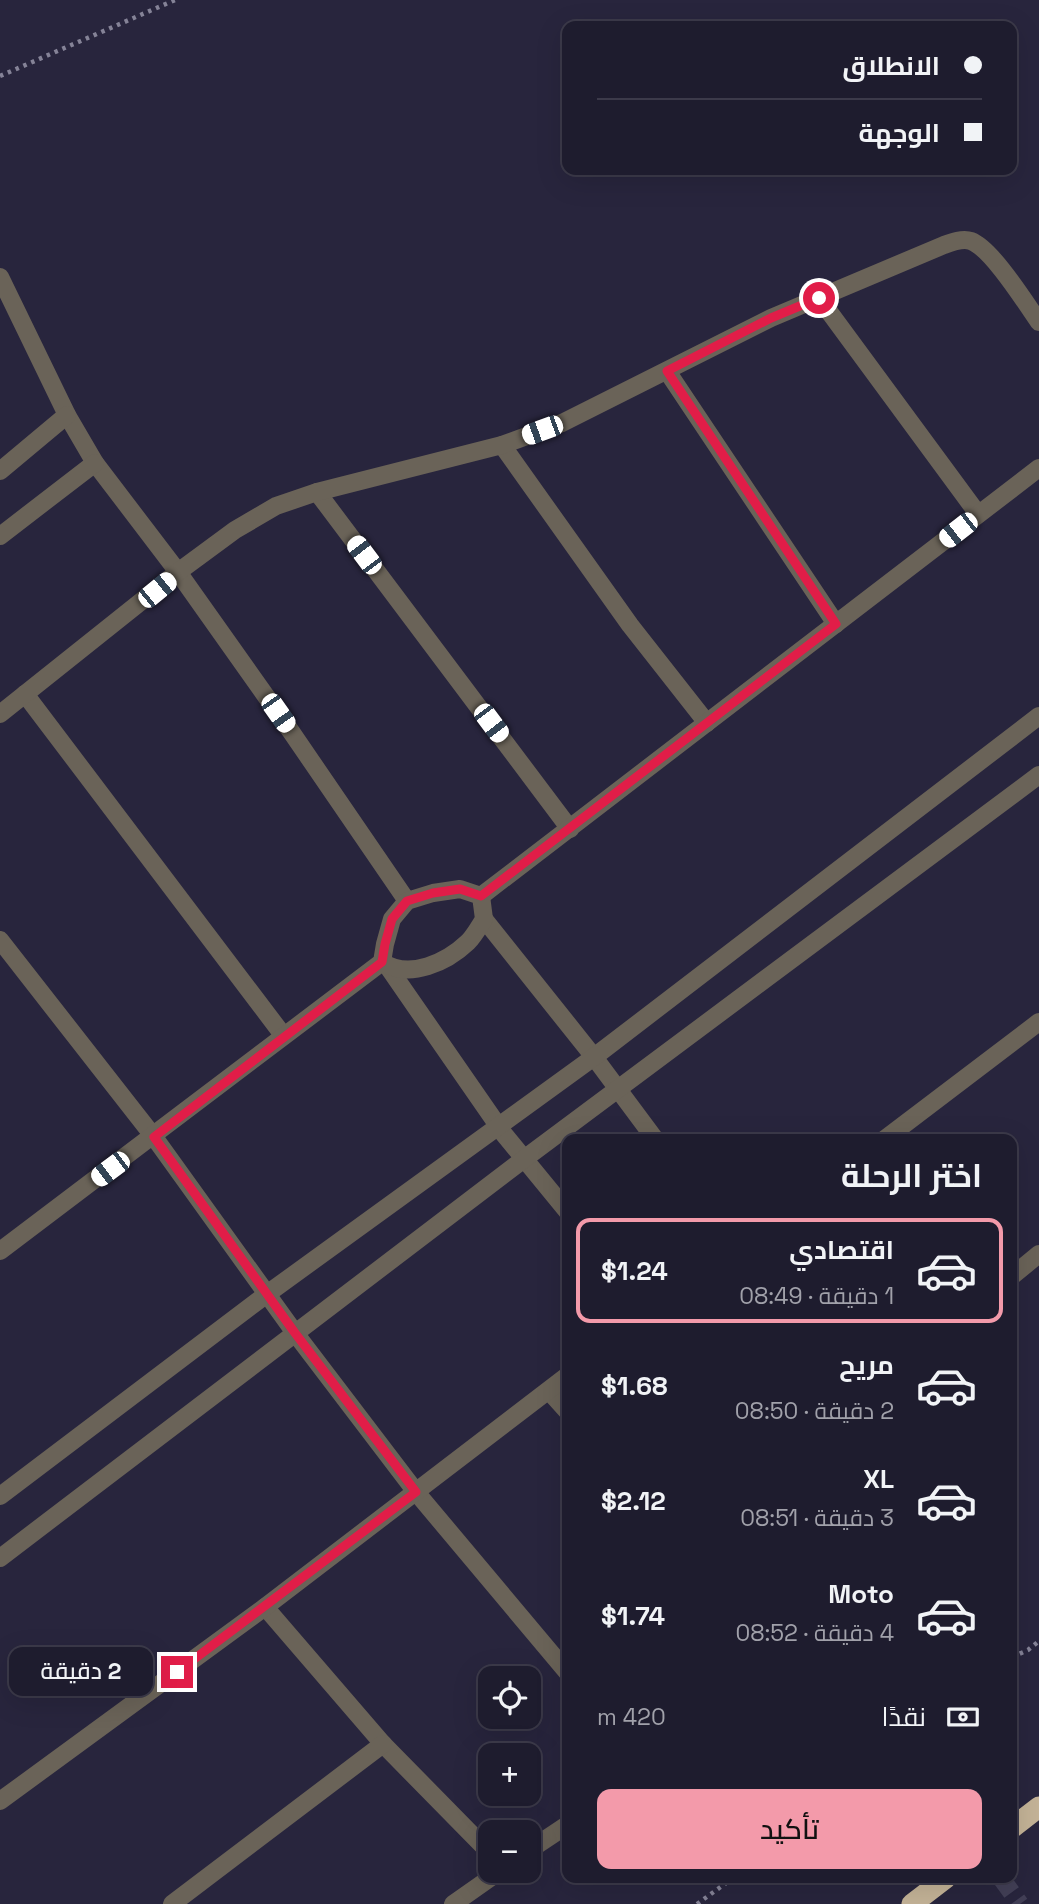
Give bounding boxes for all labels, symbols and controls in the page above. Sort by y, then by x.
text: الانطلاق [842,49,940,83]
text: الوجهة [859,116,940,150]
route start [803,282,835,314]
car [519,413,566,447]
car [935,509,982,551]
car [343,532,386,578]
car [135,569,180,611]
car [258,690,299,736]
car [470,700,513,746]
car [87,1148,134,1190]
text: اختر الرحلة [841,1156,982,1196]
text: اقتصادي [789,1233,894,1267]
icon: car [915,1239,978,1302]
text: $1.24 [601,1254,668,1288]
text: 1 دقيقة · 08:49 [739,1281,894,1311]
text: مريح [839,1348,894,1382]
icon: car [915,1354,978,1417]
text: $1.68 [601,1369,668,1403]
text: 2 دقيقة · 08:50 [735,1396,894,1426]
text: XL [863,1462,894,1496]
icon: car [915,1469,978,1532]
text: $2.12 [601,1484,666,1518]
text: 3 دقيقة · 08:51 [740,1503,894,1533]
text: Moto [828,1577,894,1611]
icon: car [915,1584,978,1647]
text: $1.74 [601,1599,665,1633]
text: 4 دقيقة · 08:52 [735,1618,894,1648]
callout: 2 دقيقة [9,1648,152,1696]
text: 2 دقيقة [41,1656,121,1686]
route end [161,1656,193,1688]
map controls [478,1666,541,1883]
button: locate [478,1666,541,1729]
icon: cash [944,1698,982,1736]
text: نقدًا [882,1700,926,1734]
text: 420 m [597,1702,666,1732]
button: + [478,1743,541,1806]
button: تأكيد [597,1789,982,1869]
button: − [478,1820,541,1883]

